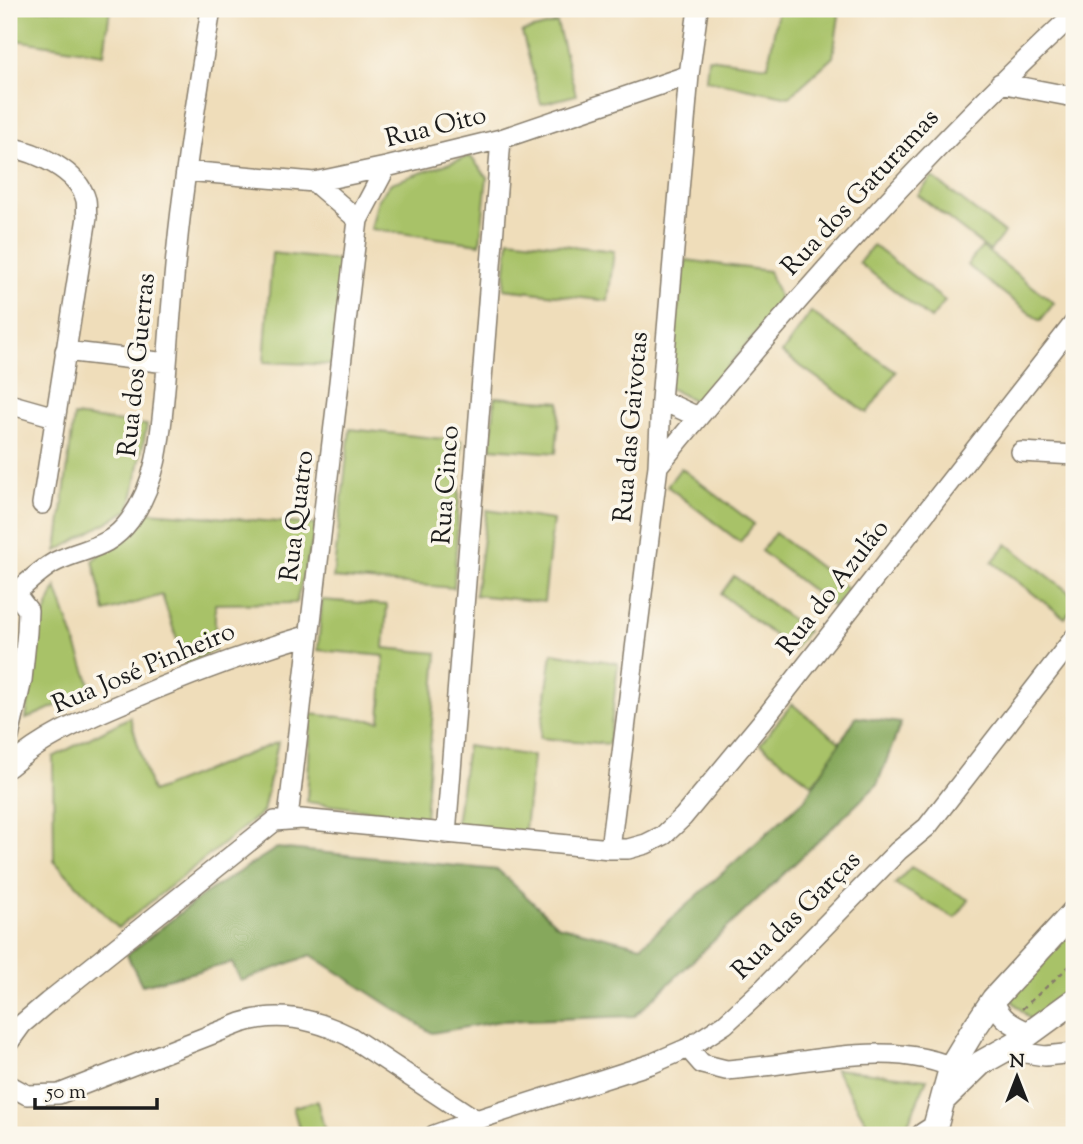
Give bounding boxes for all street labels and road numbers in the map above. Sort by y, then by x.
street label: Rua Oito [382,98,490,158]
street label: Rua dos Gaturamas [773,101,949,285]
street label: Rua dos Guerras [110,271,166,459]
street label: Rua das Gaivotas [605,330,659,524]
street label: Rua Cinco [424,424,470,546]
street label: Rua Quatro [272,448,324,584]
street label: Rua do Azulão [769,512,899,664]
street label: Rua José Pinheiro [47,614,241,724]
street label: Rua das Garças [724,843,870,989]

